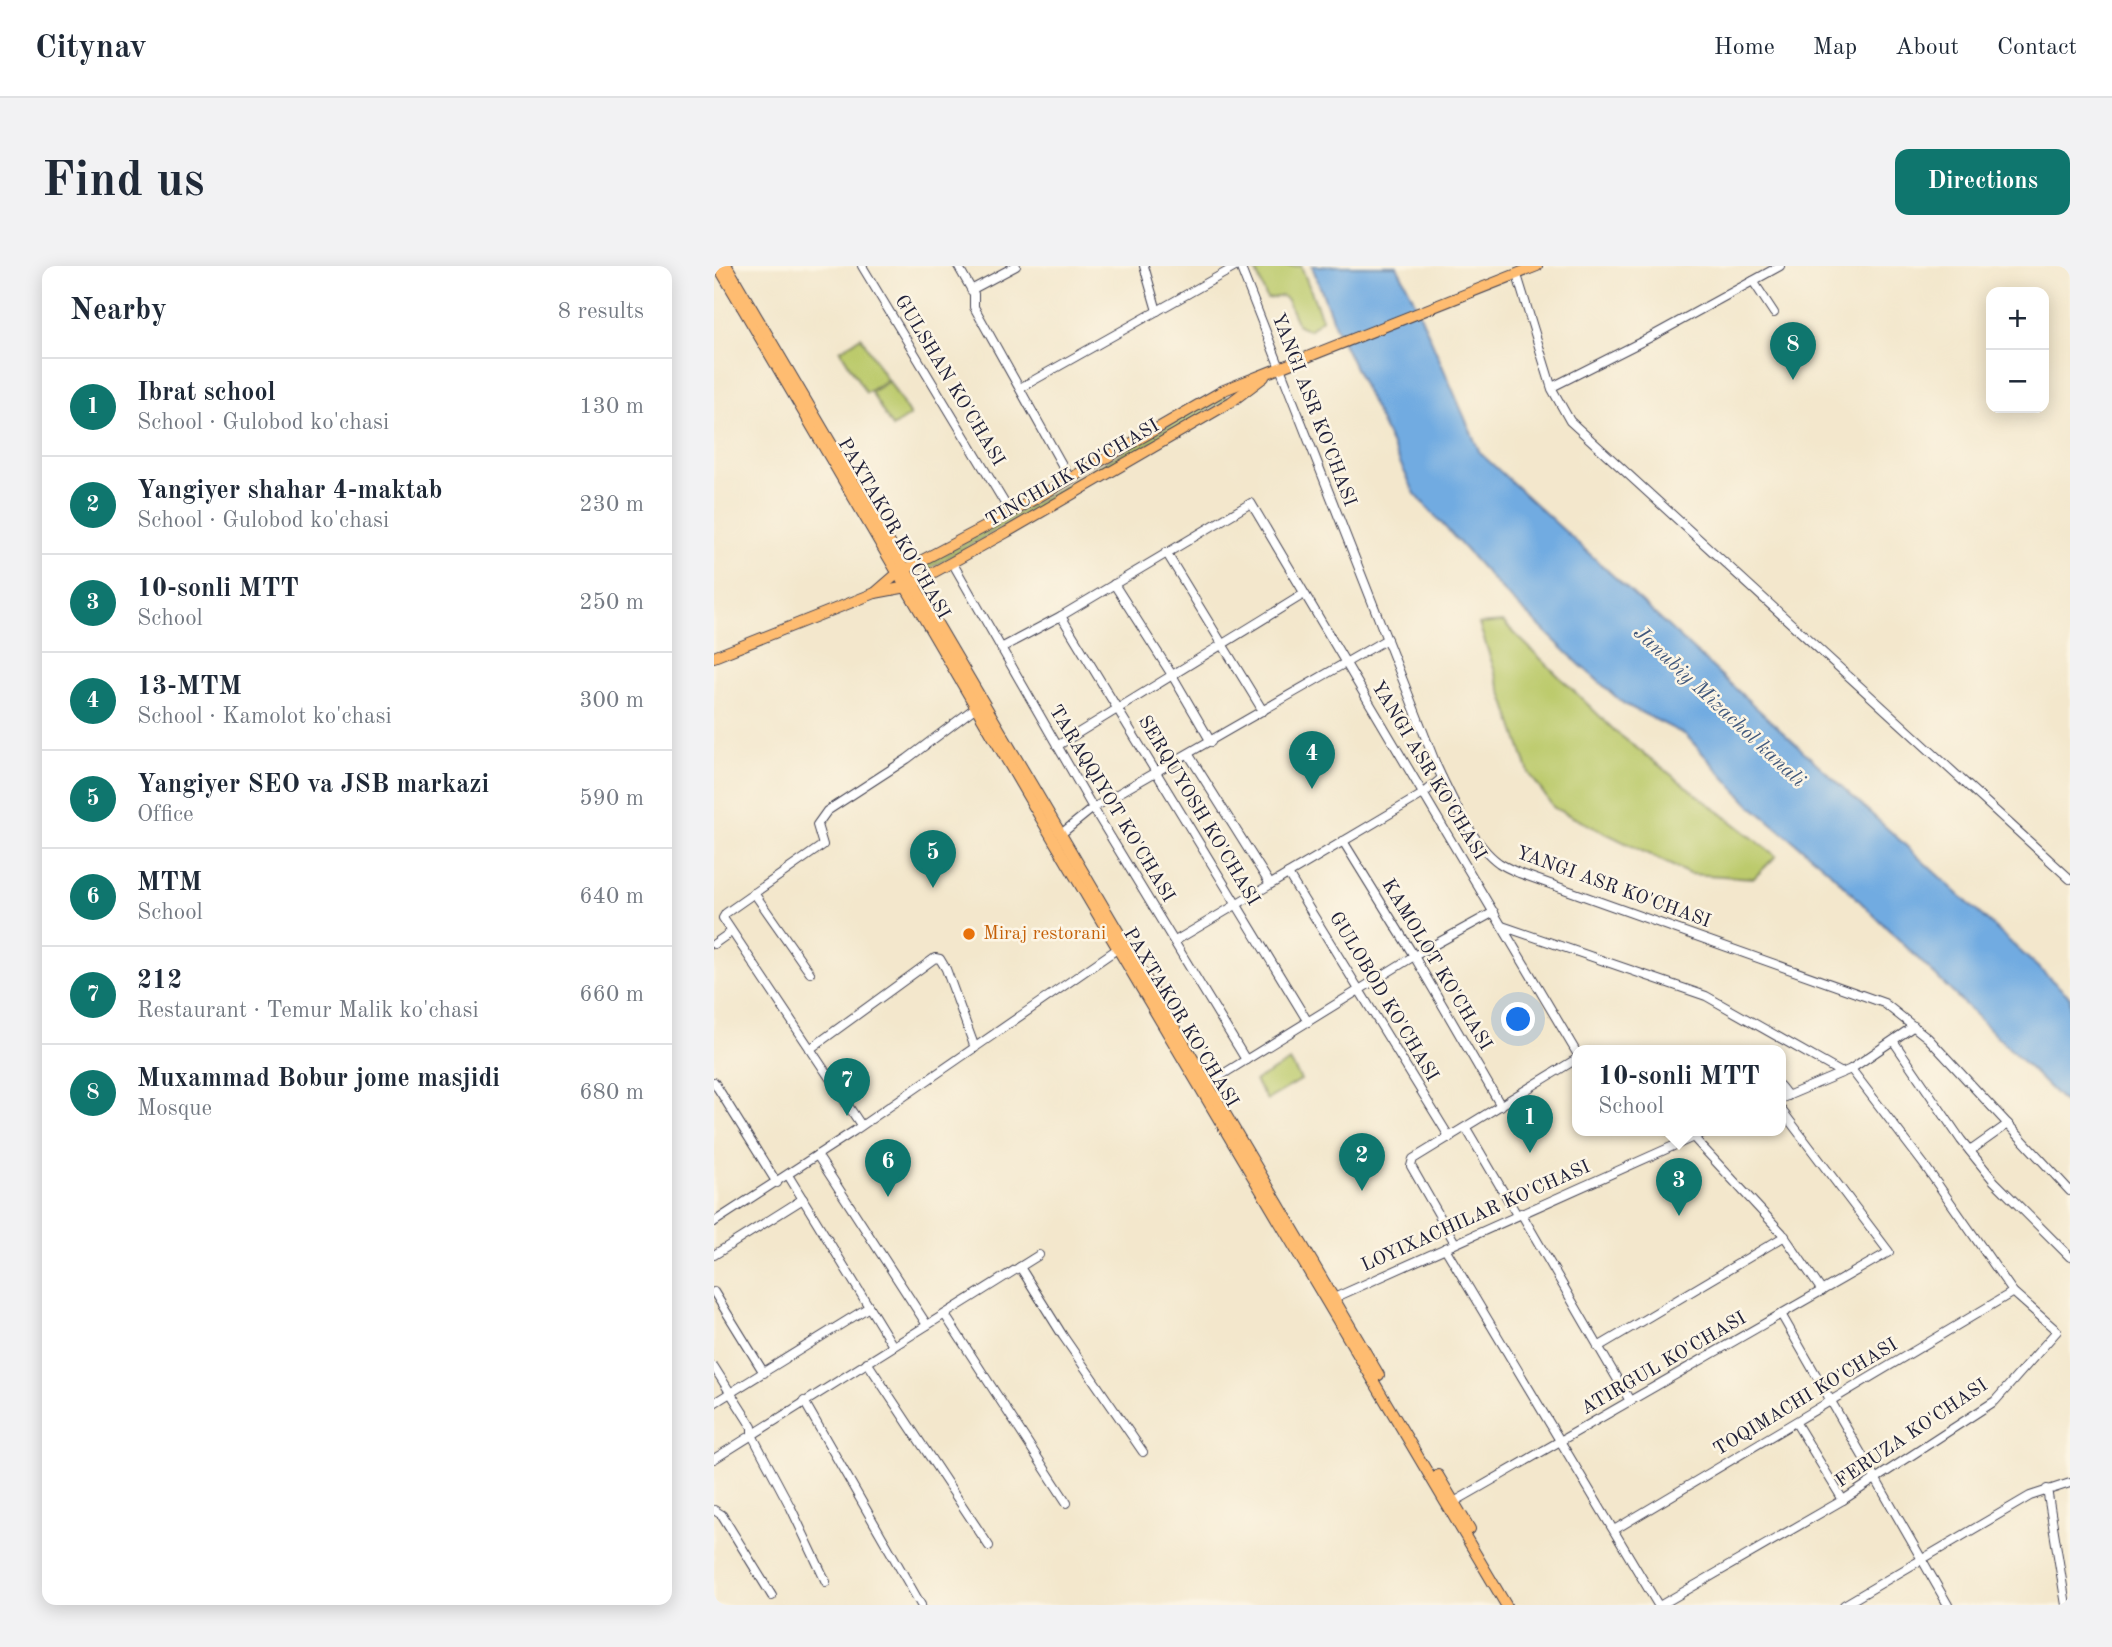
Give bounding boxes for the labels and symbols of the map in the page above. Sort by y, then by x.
street label: GULSHAN KO'CHASI [891,292,1007,470]
street label: YANGI ASR KO'CHASI [1267,311,1359,509]
pin: 8 [1770,322,1816,380]
street label: TINCHLIK KO'CHASI [983,417,1163,531]
street label: PAXTAKOR KO'CHASI [833,435,953,623]
water label: Janubiy Mizachol kanali [1629,622,1809,792]
street label: YANGI ASR KO'CHASI [1367,678,1489,864]
street label: TARAQQIYOT KO'CHASI [1045,702,1177,906]
street label: SERQUYOSH KO'CHASI [1134,713,1262,909]
pin: 4 [1289,731,1335,789]
pin: 5 [910,830,956,888]
street label: YANGI ASR KO'CHASI [1513,844,1713,932]
street label: KAMOLOT KO'CHASI [1377,876,1495,1054]
street label: GULOBOD KO'CHASI [1325,909,1441,1085]
place label: Miraj restorani [983,925,1106,944]
street label: PAXTAKOR KO'CHASI [1119,925,1241,1111]
marker: Miraj restorani [961,926,977,942]
your location [1501,1002,1535,1036]
pin: 7 [824,1058,870,1116]
pin: 1 [1507,1095,1553,1153]
pin: 2 [1339,1133,1385,1191]
pin: 6 [865,1139,911,1197]
street label: LOYIXACHILAR KO'CHASI [1359,1158,1593,1276]
pin: 3 [1656,1158,1702,1216]
street label: ATIRGUL KO'CHASI [1578,1309,1750,1419]
street label: TOQIMACHI KO'CHASI [1711,1336,1901,1460]
street label: FERUZA KO'CHASI [1833,1376,1991,1492]

